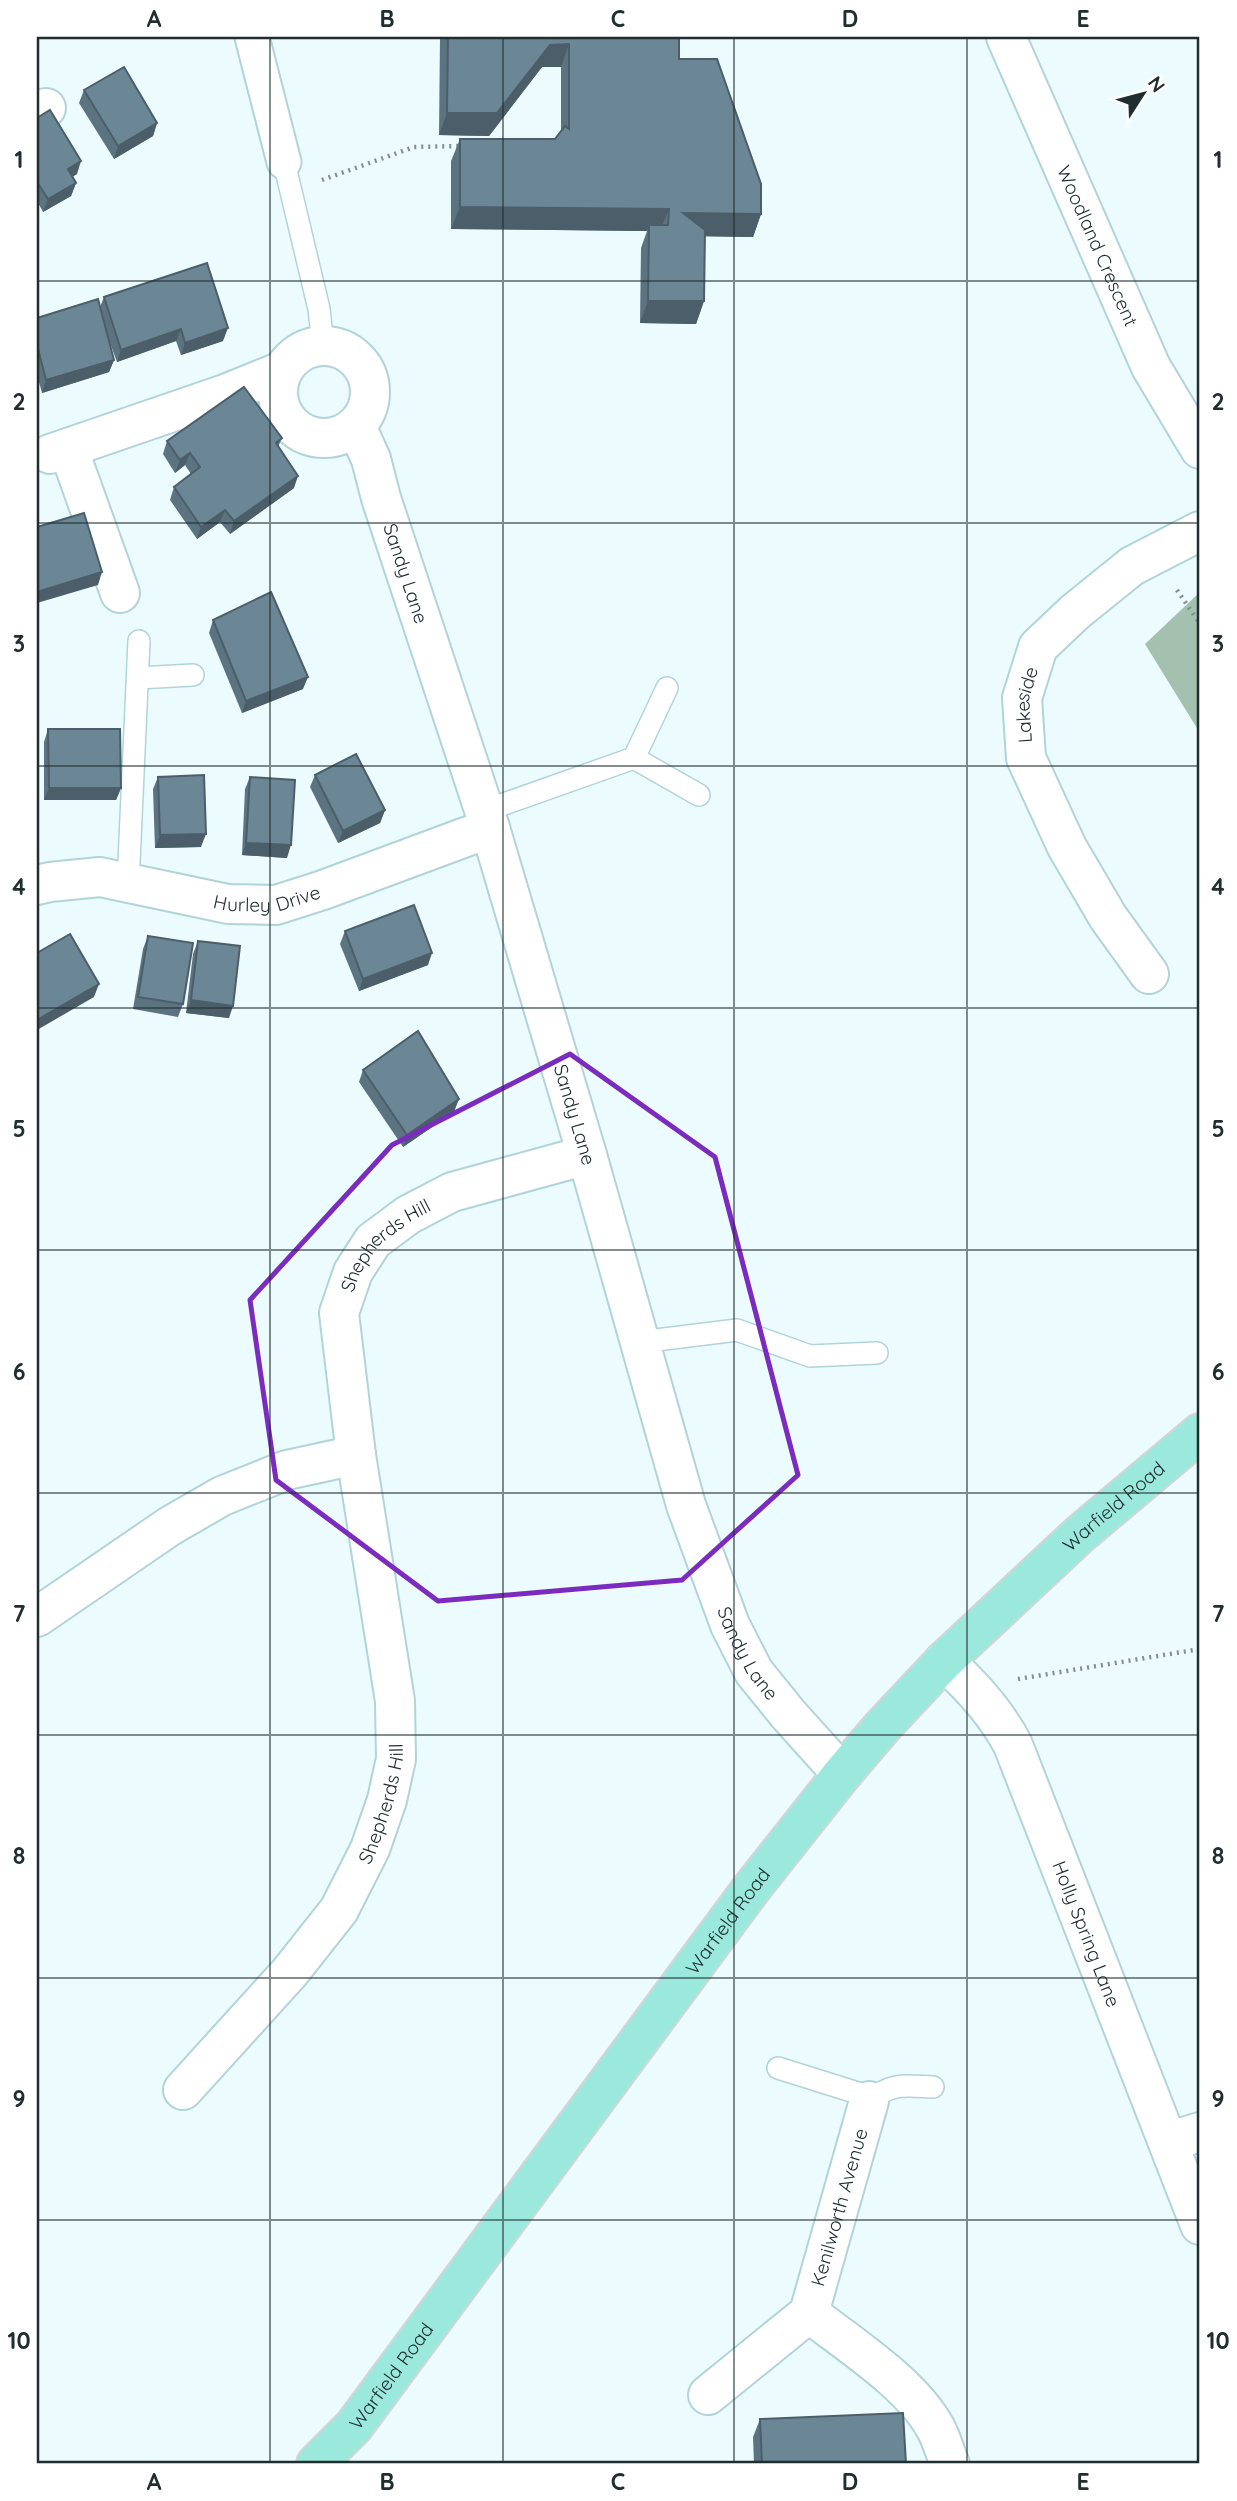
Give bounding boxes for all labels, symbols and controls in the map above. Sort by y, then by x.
text: A [147,4,162,33]
text: B [379,4,395,33]
text: C [611,4,625,33]
text: D [842,4,858,33]
text: E [1076,4,1090,33]
north arrow [1108,60,1178,130]
text: N [1143,71,1171,97]
text: 1 [15,145,23,174]
text: 1 [1214,145,1222,174]
street label: Woodland Crescent [1052,162,1144,330]
text: 2 [12,387,26,416]
text: 2 [1211,387,1225,416]
street label: Sandy Lane [378,520,434,627]
text: 3 [13,629,25,658]
text: 3 [1212,629,1224,658]
street label: Lakeside [1010,664,1043,744]
text: 4 [12,872,26,901]
text: 4 [1211,872,1225,901]
street label: Hurley Drive [211,880,323,917]
street label: Sandy Lane [549,1061,601,1168]
text: 5 [12,1114,26,1143]
text: 5 [1211,1114,1225,1143]
street label: Shepherds Hill [335,1193,435,1295]
text: 6 [13,1357,25,1386]
text: 6 [1212,1357,1224,1386]
street label: Warfield Road [1057,1456,1169,1556]
text: 7 [13,1599,26,1628]
text: 7 [1212,1599,1225,1628]
street label: Sandy Lane [712,1603,784,1705]
street label: Shepherds Hill [353,1743,408,1868]
text: 8 [13,1841,25,1870]
text: 8 [1212,1841,1224,1870]
street label: Holly Spring Lane [1047,1857,1126,2010]
street label: Warfield Road [680,1863,775,1979]
text: 9 [12,2084,26,2113]
text: 9 [1211,2084,1225,2113]
street label: Kenilworth Avenue [805,2126,873,2289]
street label: Warfield Road [344,2318,438,2434]
text: 10 [7,2326,31,2355]
text: 10 [1206,2326,1230,2355]
text: A [147,2467,162,2496]
text: B [379,2467,395,2496]
text: C [611,2467,625,2496]
text: D [842,2467,858,2496]
text: E [1076,2467,1090,2496]

